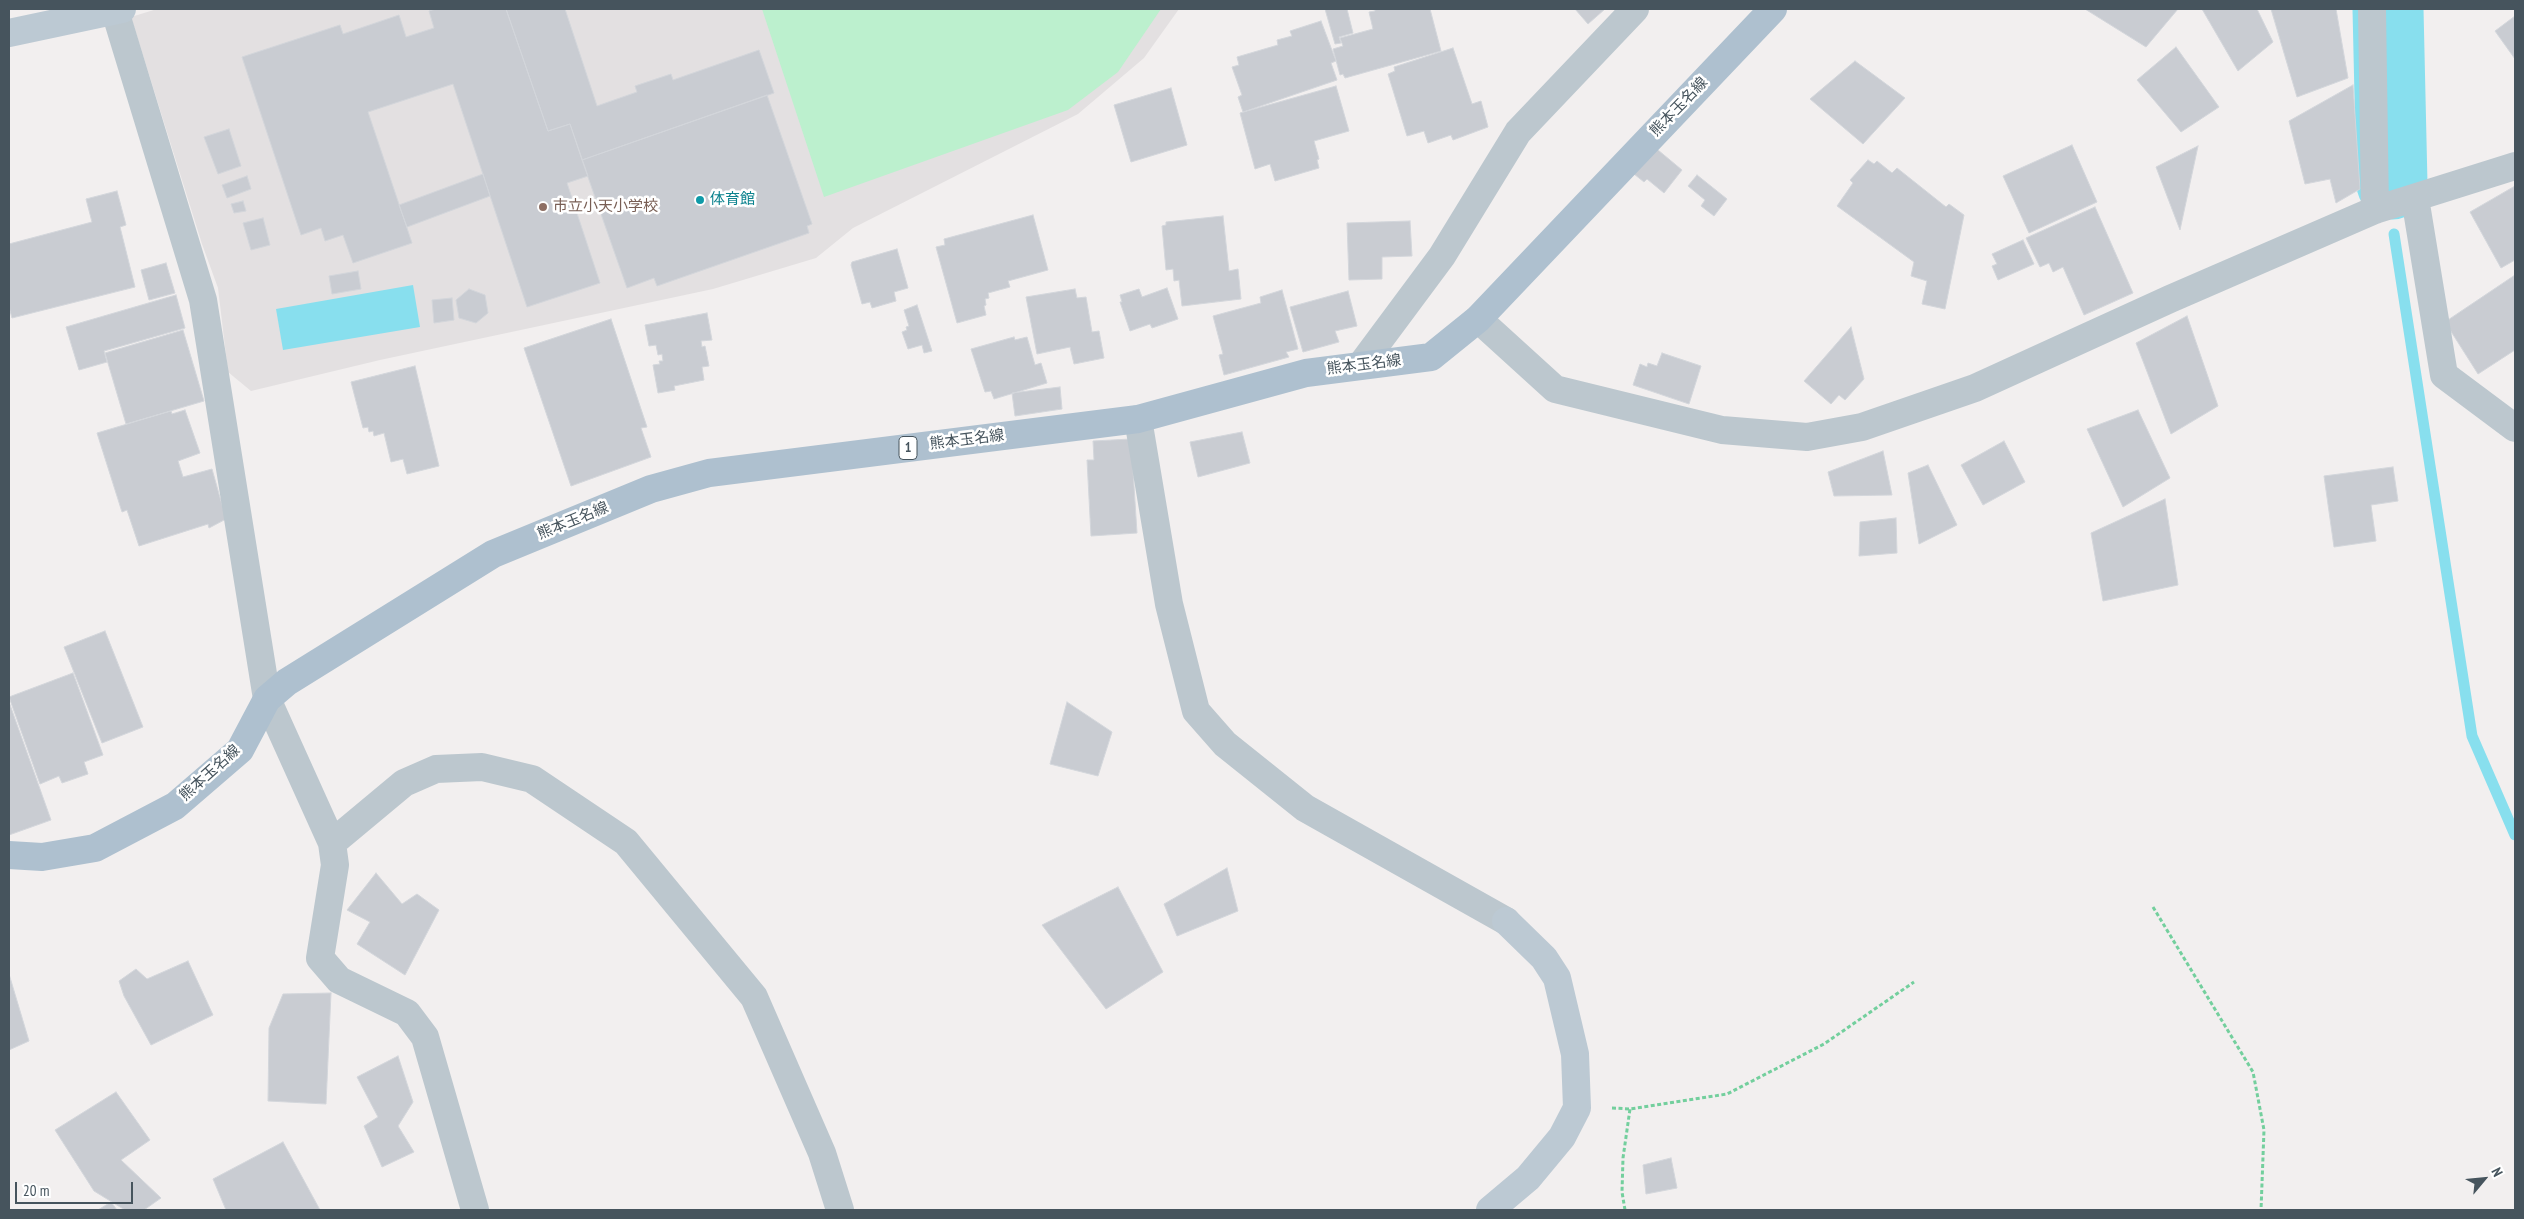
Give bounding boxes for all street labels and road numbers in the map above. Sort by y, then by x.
street label: 熊本玉名線 [1646,74,1712,140]
street label: 熊本玉名線 [1326,351,1402,379]
street label: 熊本玉名線 [929,426,1005,454]
road number: 1 [899,436,917,459]
street label: 熊本玉名線 [535,499,611,543]
street label: 熊本玉名線 [176,741,244,805]

